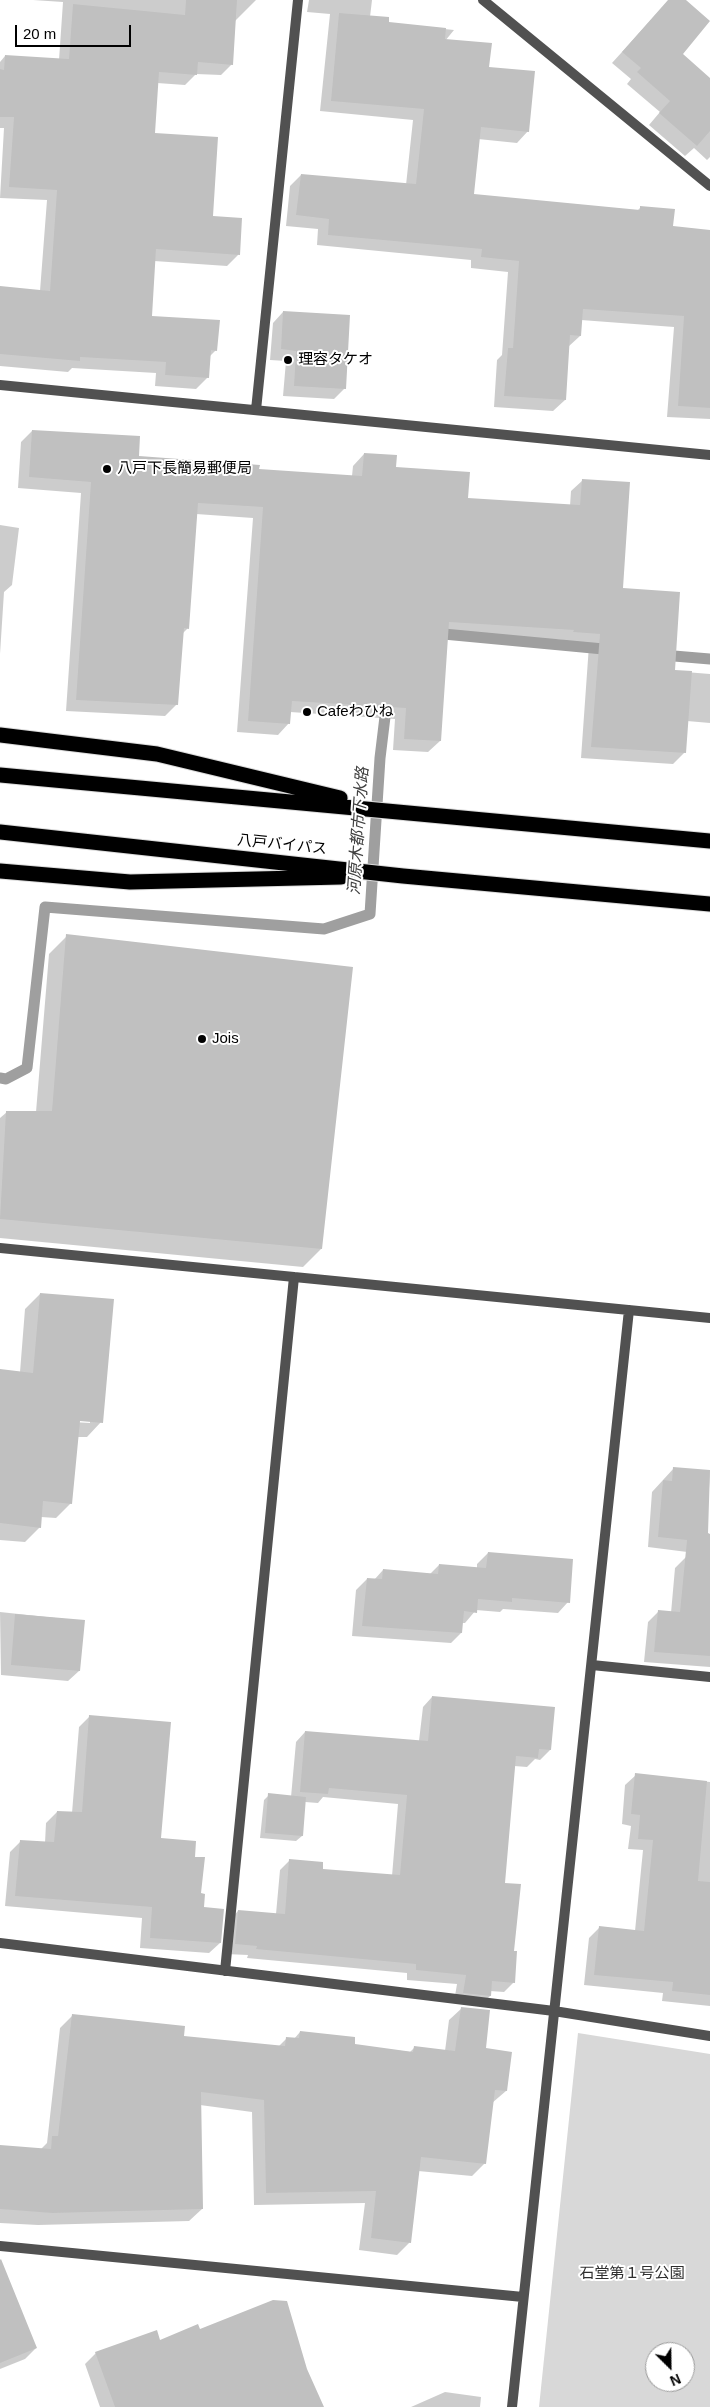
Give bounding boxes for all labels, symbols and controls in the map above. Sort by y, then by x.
scale bar [18,15,134,47]
text: 20 m [23,25,56,42]
place label: 理容タケオ [298,351,373,369]
marker: 理容タケオ [282,354,294,366]
place label: 八戸下長簡易郵便局 [117,460,252,478]
marker: 八戸下長簡易郵便局 [101,463,113,475]
place label: Cafeわひね [317,703,394,721]
marker: Cafeわひね [301,706,313,718]
water label: 河原木都市下水路 [345,766,373,896]
street label: 八戸バイパス [236,831,328,859]
place label: Jois [212,1030,239,1048]
marker: Jois [196,1033,208,1045]
park label: 石堂第１号公園 [580,2265,684,2283]
north arrow [645,2342,695,2392]
text: N [668,2371,683,2389]

